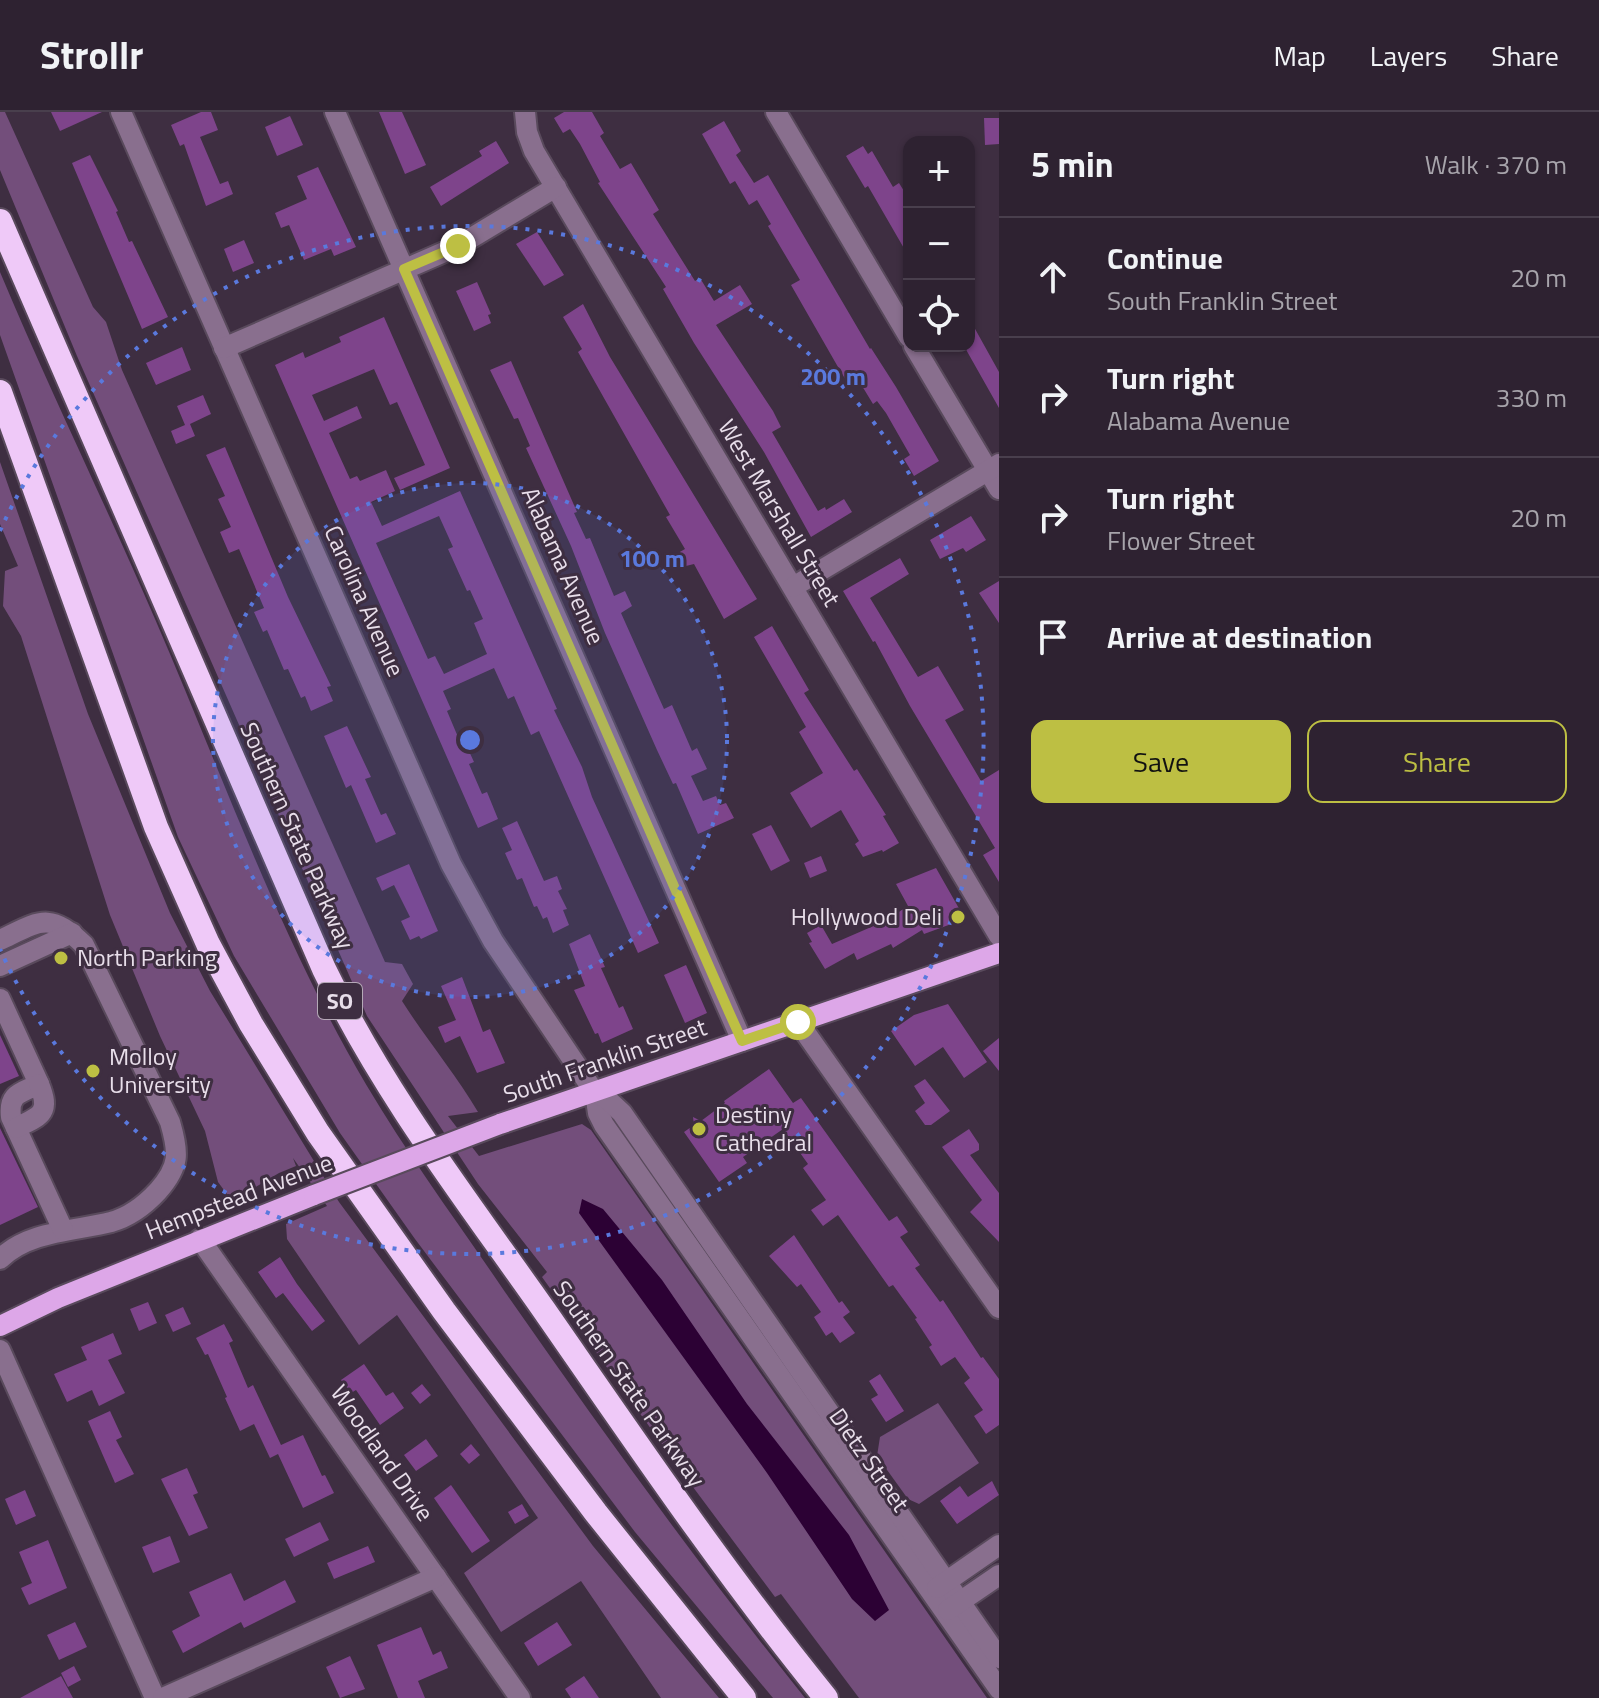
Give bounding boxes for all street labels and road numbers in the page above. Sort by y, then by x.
street label: West Marshall Street [710,412,850,613]
street label: Alabama Avenue [513,481,615,650]
street label: Carolina Avenue [316,519,414,682]
street label: Southern State Parkway [232,716,364,955]
road number: SO [318,983,362,1019]
street label: South Franklin Street [498,1008,712,1112]
street label: Hempstead Avenue [140,1144,337,1248]
street label: Southern State Parkway [545,1273,715,1494]
street label: Woodland Drive [322,1377,443,1528]
street label: Dietz Street [821,1400,919,1519]

